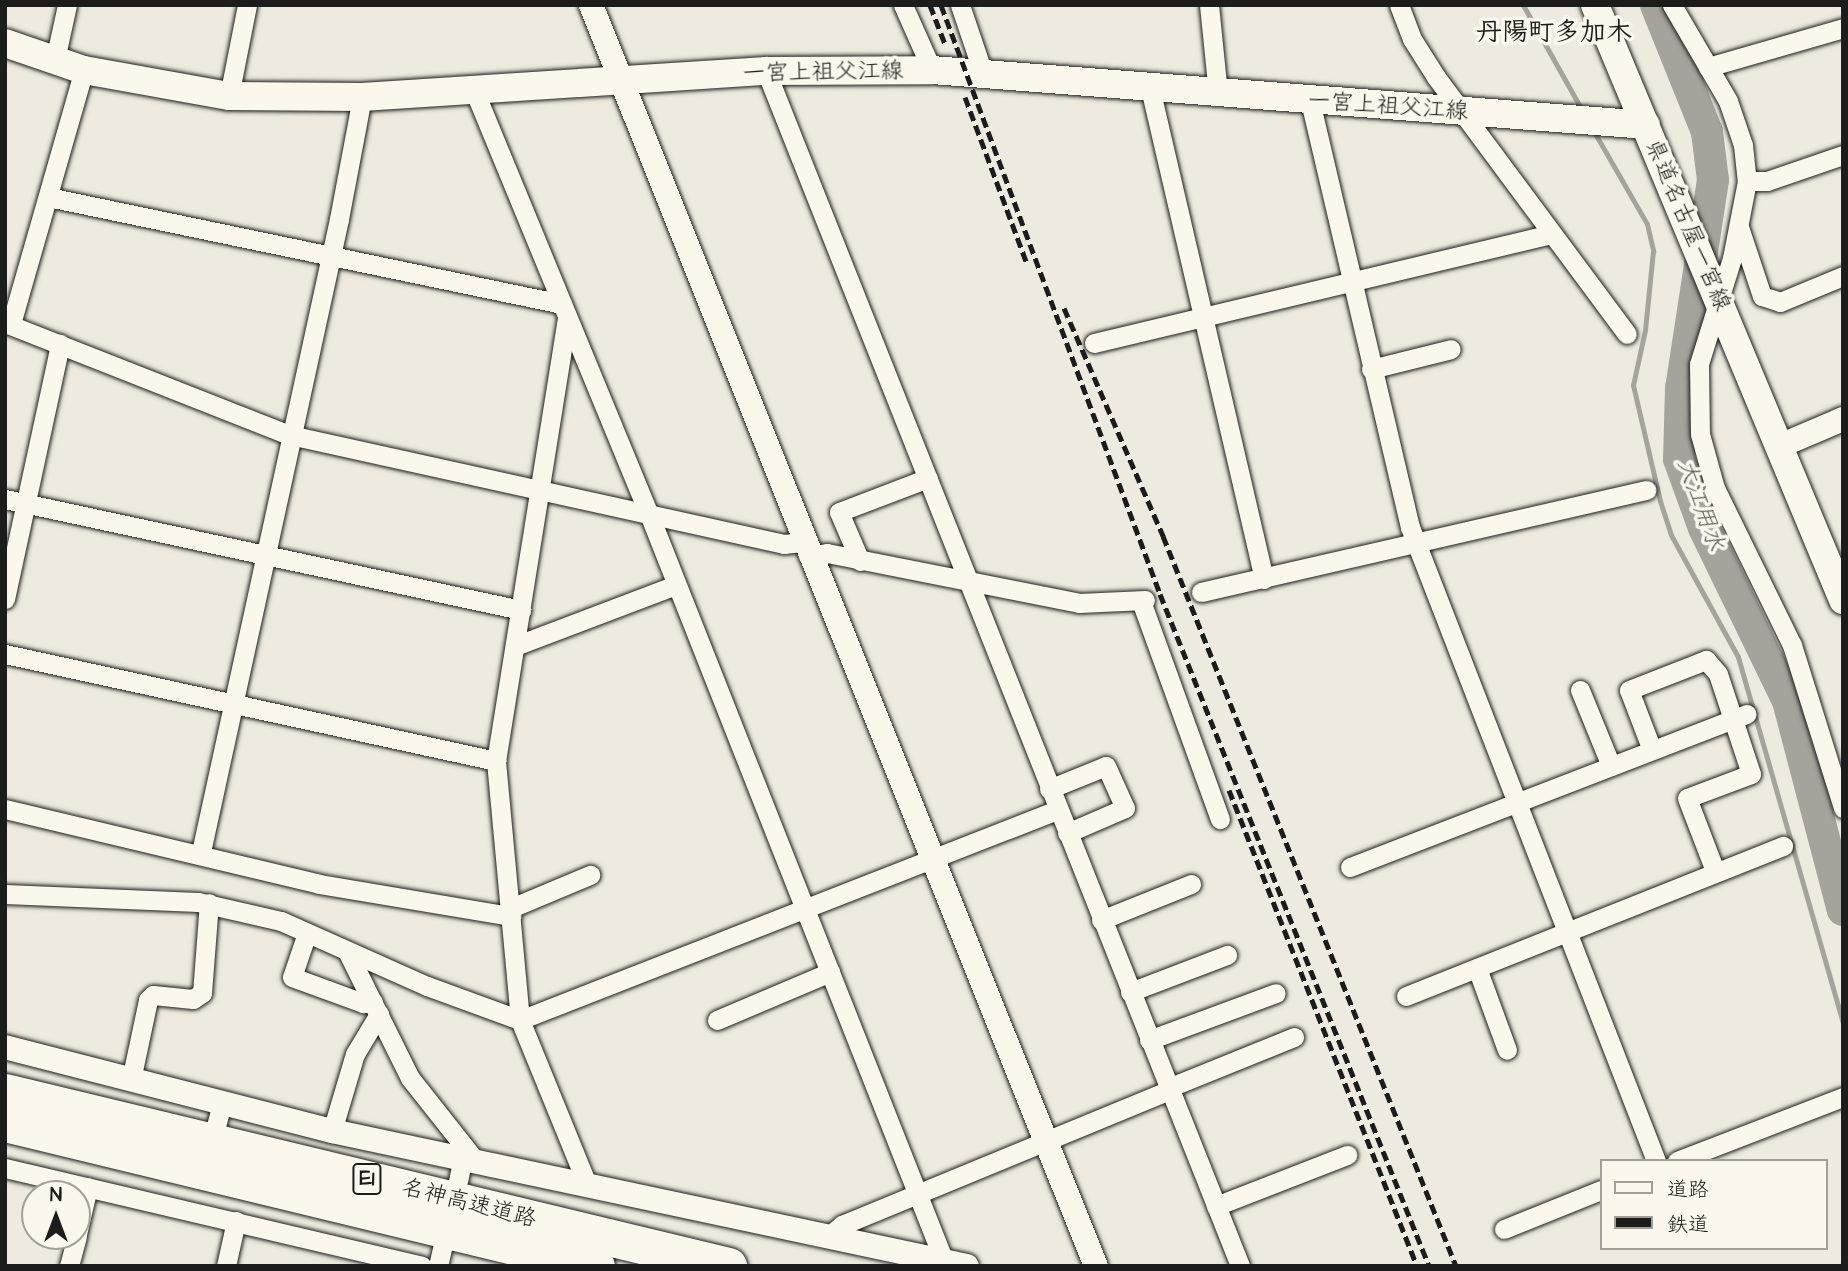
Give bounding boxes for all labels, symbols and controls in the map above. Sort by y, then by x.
district label: 丹陽町多加木 [1476,17,1632,49]
street label: 一宮上祖父江線 [742,57,904,87]
street label: 一宮上祖父江線 [1307,87,1469,125]
street label: 県道名古屋一宮線 [1639,135,1737,315]
water label: 大江用水 [1670,455,1730,555]
legend [1600,1159,1827,1250]
road number: E1 [351,1162,383,1196]
street label: 名神高速道路 [399,1173,539,1233]
text: 道路 [1667,1175,1709,1204]
north arrow [21,1180,91,1250]
text: N [50,1182,62,1209]
text: 鉄道 [1667,1210,1709,1239]

